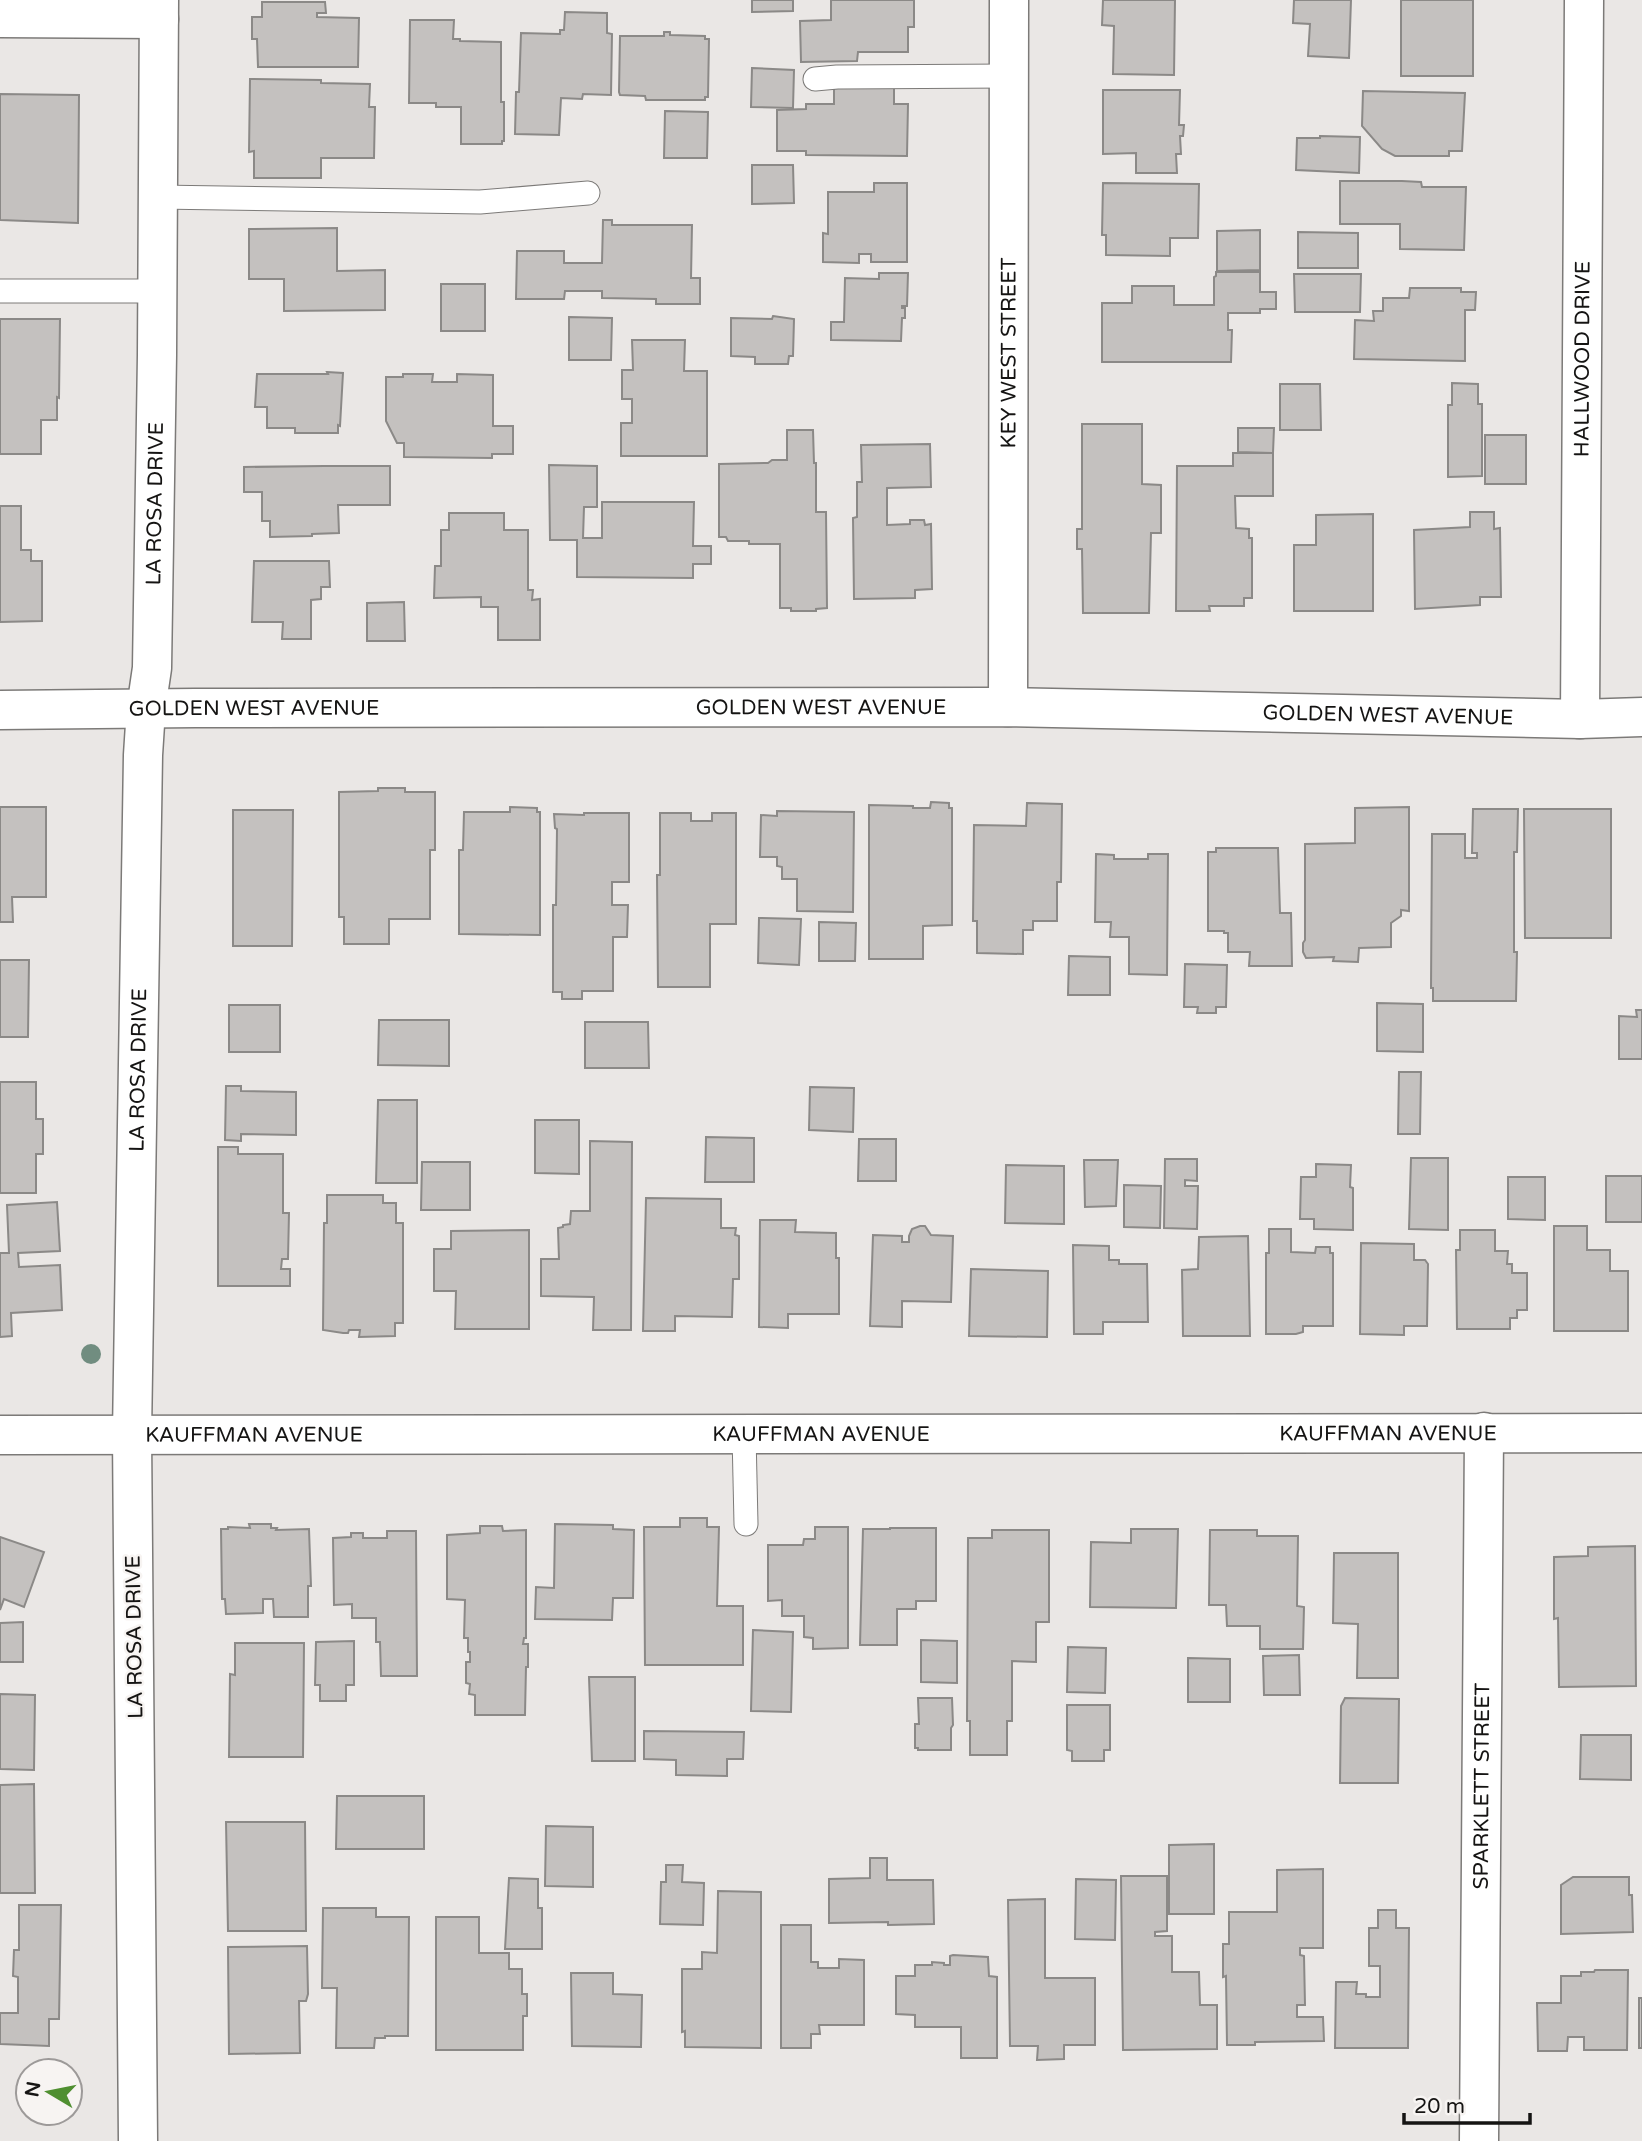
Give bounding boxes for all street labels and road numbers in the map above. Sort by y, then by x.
street label: KEY WEST STREET [996,257,1022,449]
street label: HALLWOOD DRIVE [1569,261,1596,457]
street label: LA ROSA DRIVE [141,422,169,586]
street label: GOLDEN WEST AVENUE [696,695,946,720]
street label: GOLDEN WEST AVENUE [129,696,379,722]
street label: GOLDEN WEST AVENUE [1262,700,1513,731]
street label: LA ROSA DRIVE [125,988,152,1152]
street label: KAUFFMAN AVENUE [1279,1421,1497,1446]
street label: KAUFFMAN AVENUE [712,1422,930,1447]
street label: KAUFFMAN AVENUE [145,1423,363,1448]
street label: LA ROSA DRIVE [121,1555,148,1719]
street label: SPARKLETT STREET [1469,1682,1495,1890]

